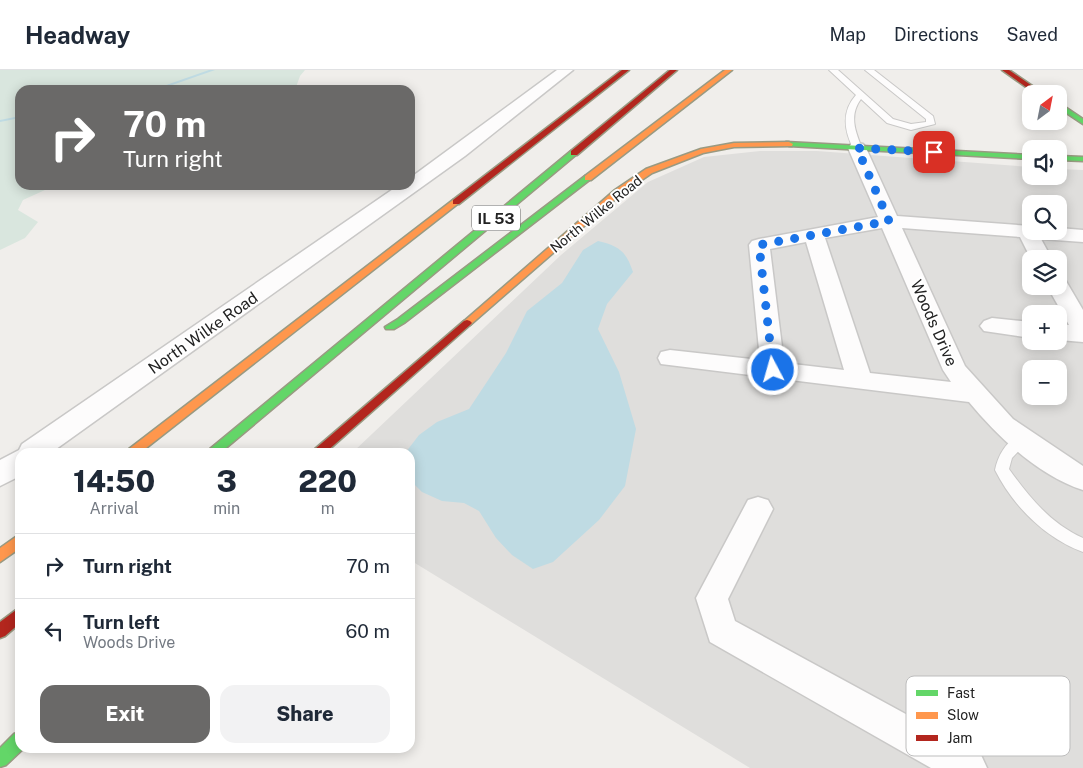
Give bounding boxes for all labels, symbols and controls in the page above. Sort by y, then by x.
text: Headway [25,21,130,49]
text: Map [829,24,866,45]
text: Directions [894,24,979,45]
text: Saved [1007,24,1058,45]
north arrow [1022,85,1068,130]
map controls [1022,85,1067,405]
text: 70 m [123,104,206,145]
icon: right [40,105,105,170]
pin [913,131,955,173]
icon: arrive [920,138,948,166]
button: sound [1022,140,1067,185]
text: Turn right [123,146,223,172]
street label: North Wilke Road [547,172,645,256]
button: search [1022,195,1067,240]
road number: IL 53 [472,206,520,230]
button: layers [1022,250,1067,295]
street label: Woods Drive [907,277,961,369]
street label: North Wilke Road [145,288,261,378]
button: + [1022,305,1067,350]
position arrow [746,343,798,395]
button: − [1022,360,1067,405]
text: 14:50 [73,463,155,499]
text: 3 [217,463,237,499]
text: 220 [298,463,357,499]
text: Arrival [89,499,139,518]
text: min [213,499,240,518]
text: m [321,499,335,518]
icon: right [40,552,68,580]
text: Turn right [83,555,172,577]
text: 70 m [346,555,390,577]
text: Turn left [83,611,160,633]
icon: left [40,617,68,645]
text: 60 m [346,620,390,642]
text: Woods Drive [83,633,175,652]
legend [906,676,1070,756]
button: Exit [40,685,210,743]
button: Share [220,685,390,743]
text: Fast [947,685,975,701]
text: Slow [947,707,979,723]
text: Jam [947,730,972,746]

